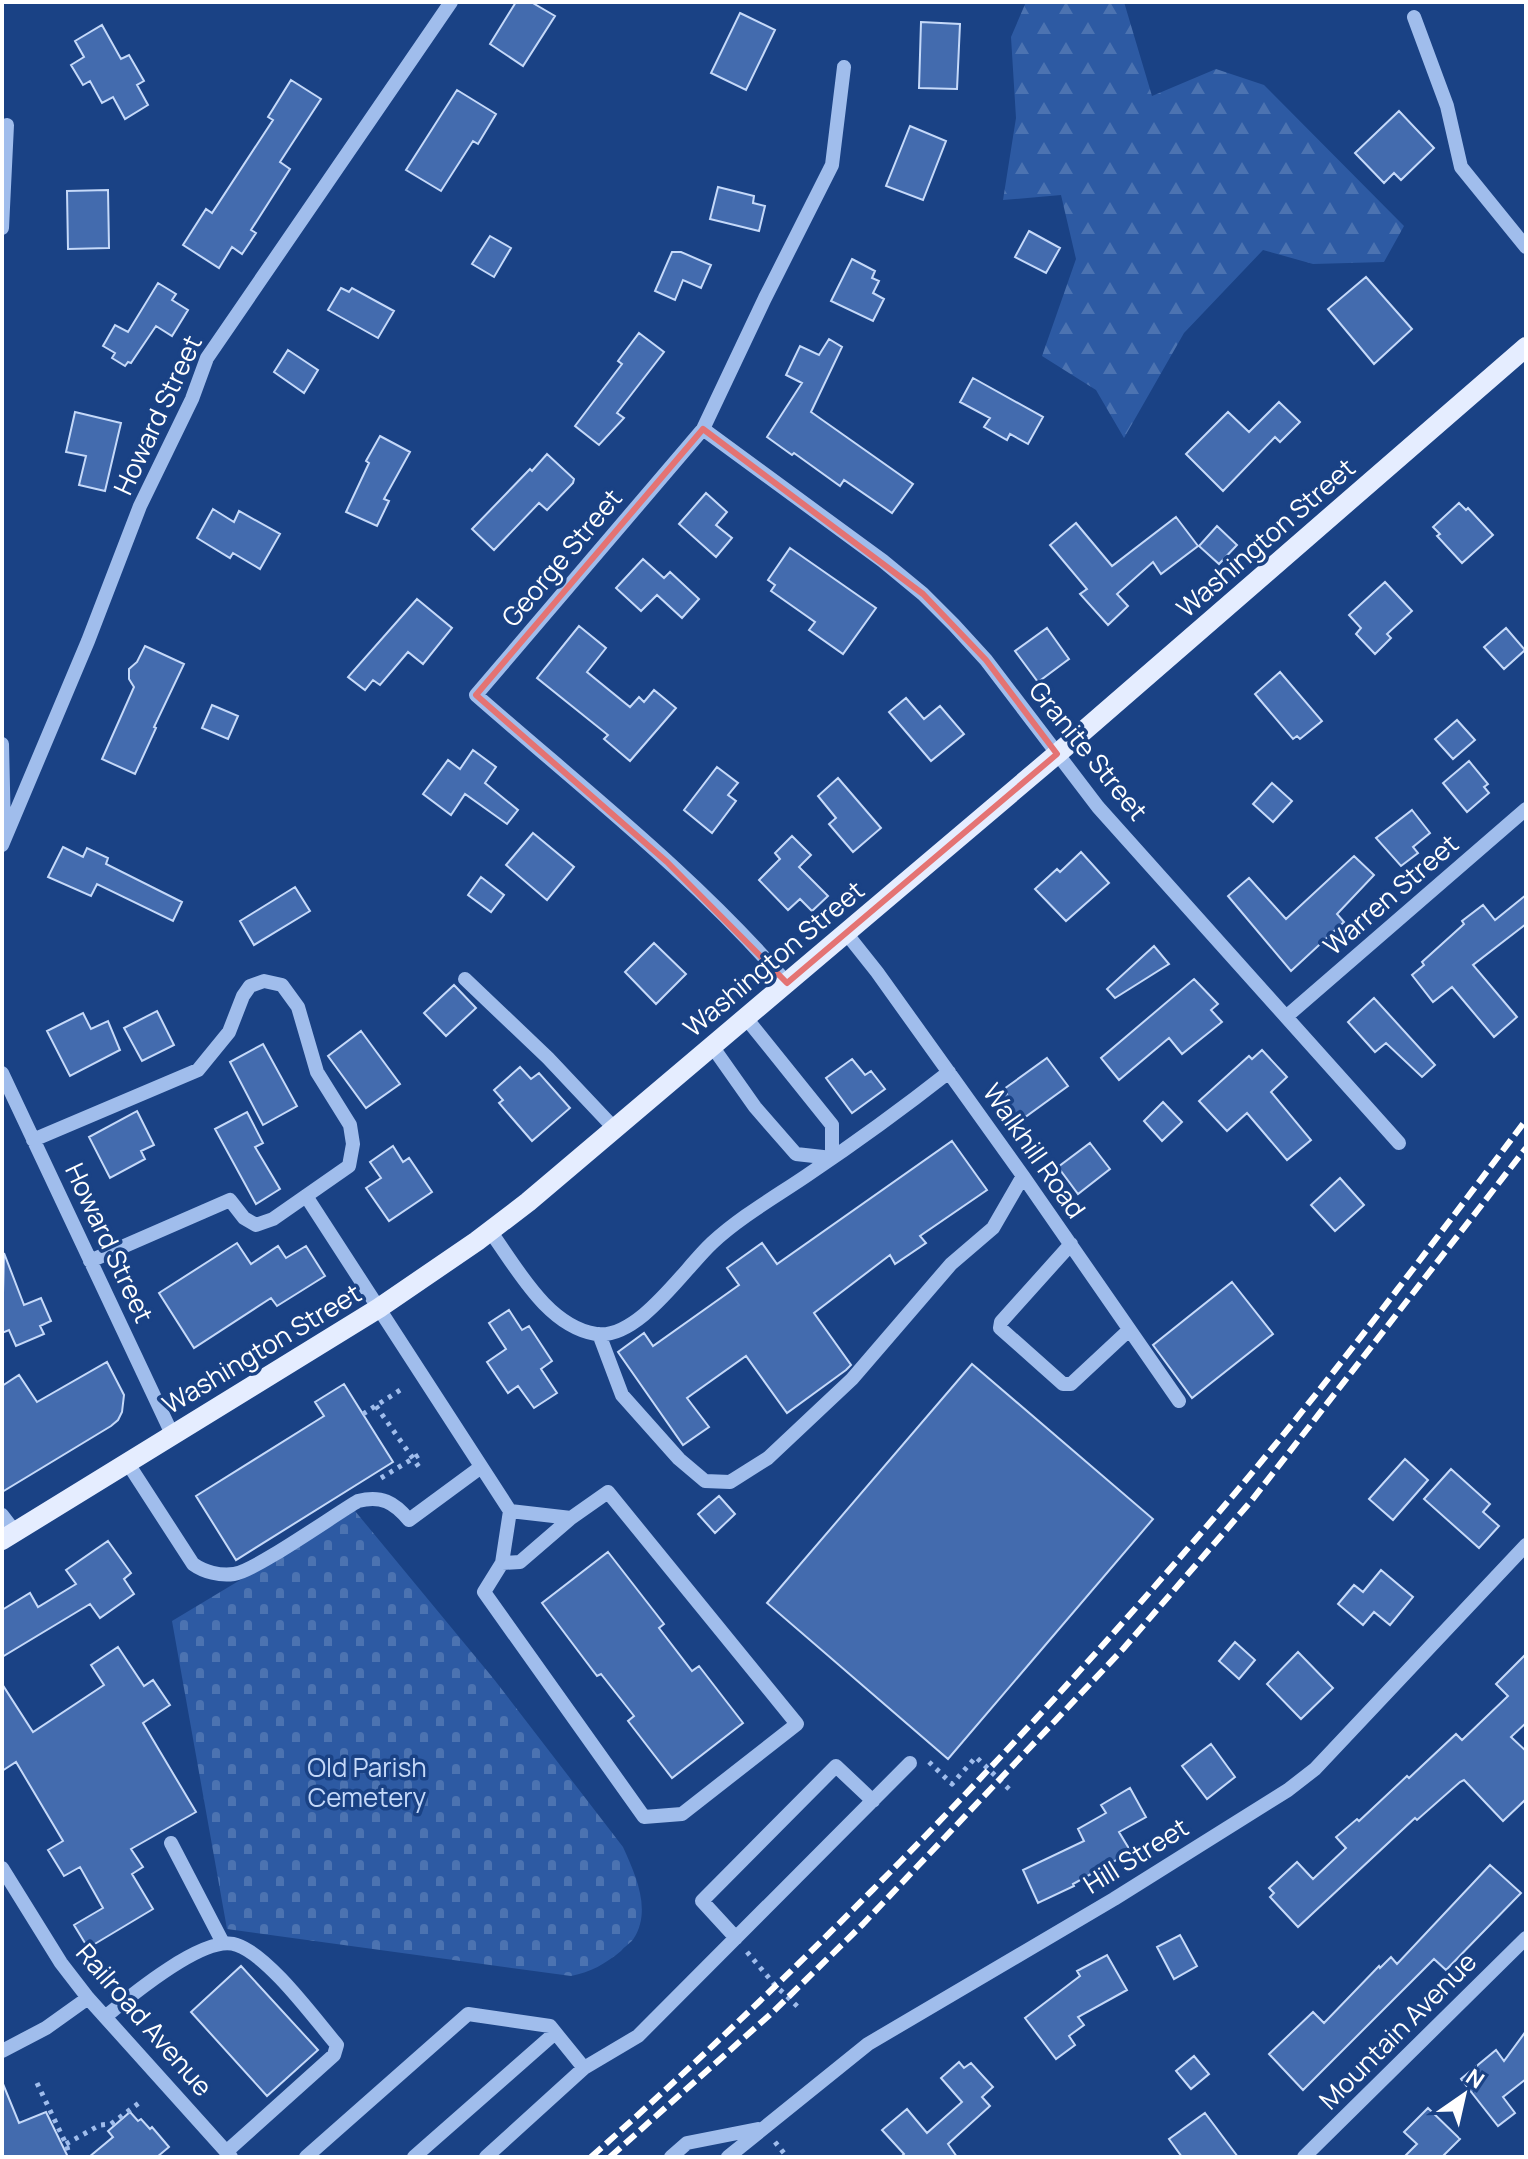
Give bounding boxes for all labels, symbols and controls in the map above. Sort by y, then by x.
street label: Howard Street [104,329,210,500]
street label: Washington Street [1168,450,1362,625]
street label: George Street [493,481,630,634]
street label: Granite Street [1021,673,1156,828]
street label: Warren Street [1315,826,1466,963]
street label: Washington Street [675,872,871,1045]
street label: Walkhill Road [975,1076,1095,1225]
street label: Howard Street [57,1157,163,1328]
street label: Washington Street [155,1275,368,1422]
park label: Old Parish Cemetery [307,1749,427,1815]
street label: Hill Street [1076,1809,1195,1902]
street label: Railroad Avenue [68,1935,221,2103]
street label: Mountain Avenue [1311,1944,1484,2117]
north arrow [1424,2055,1504,2135]
text: N [1460,2062,1490,2095]

